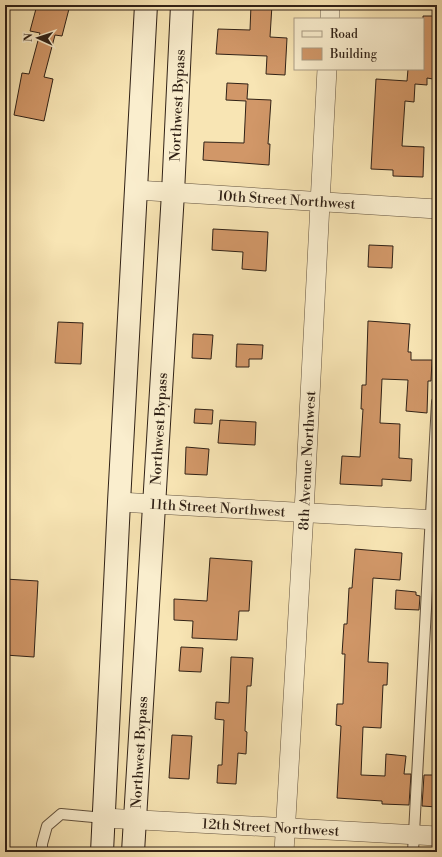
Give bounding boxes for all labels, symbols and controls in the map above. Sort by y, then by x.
north arrow [18,18,58,58]
legend [294,18,424,70]
text: Road [330,27,358,42]
text: N [22,33,36,42]
text: Building [329,47,378,62]
street label: Northwest Bypass [167,49,190,162]
street label: 10th Street Northwest [217,187,356,214]
street label: Northwest Bypass [147,372,172,486]
street label: 8th Avenue Northwest [295,390,320,531]
street label: 11th Street Northwest [150,496,286,521]
street label: Northwest Bypass [128,696,152,809]
street label: 12th Street Northwest [202,815,340,841]

